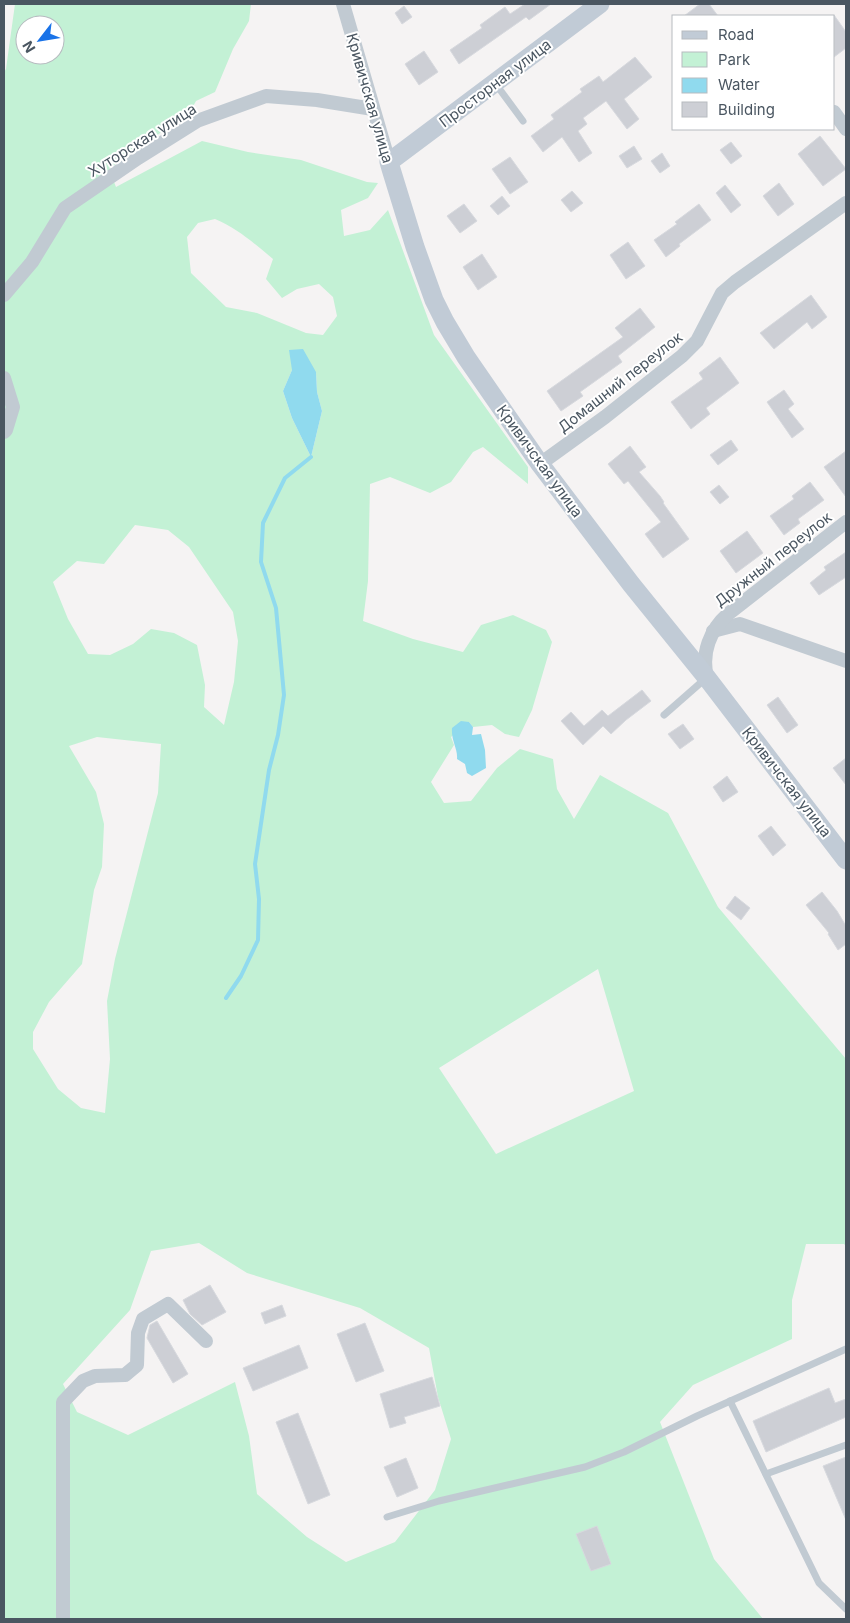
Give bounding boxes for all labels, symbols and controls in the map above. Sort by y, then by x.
north arrow [15,15,65,65]
legend [672,15,835,130]
text: Road [718,25,754,44]
street label: Кривичская улица [342,31,398,165]
street label: Просторная улица [435,35,555,131]
text: N [18,38,38,56]
text: Park [718,50,751,69]
text: Water [718,75,760,94]
street label: Хуторская улица [84,99,200,181]
text: Building [718,100,775,119]
street label: Домашний переулок [554,327,686,437]
street label: Кривичская улица [493,401,587,521]
street label: Дружный переулок [711,507,835,611]
street label: Кривичская улица [738,723,836,841]

